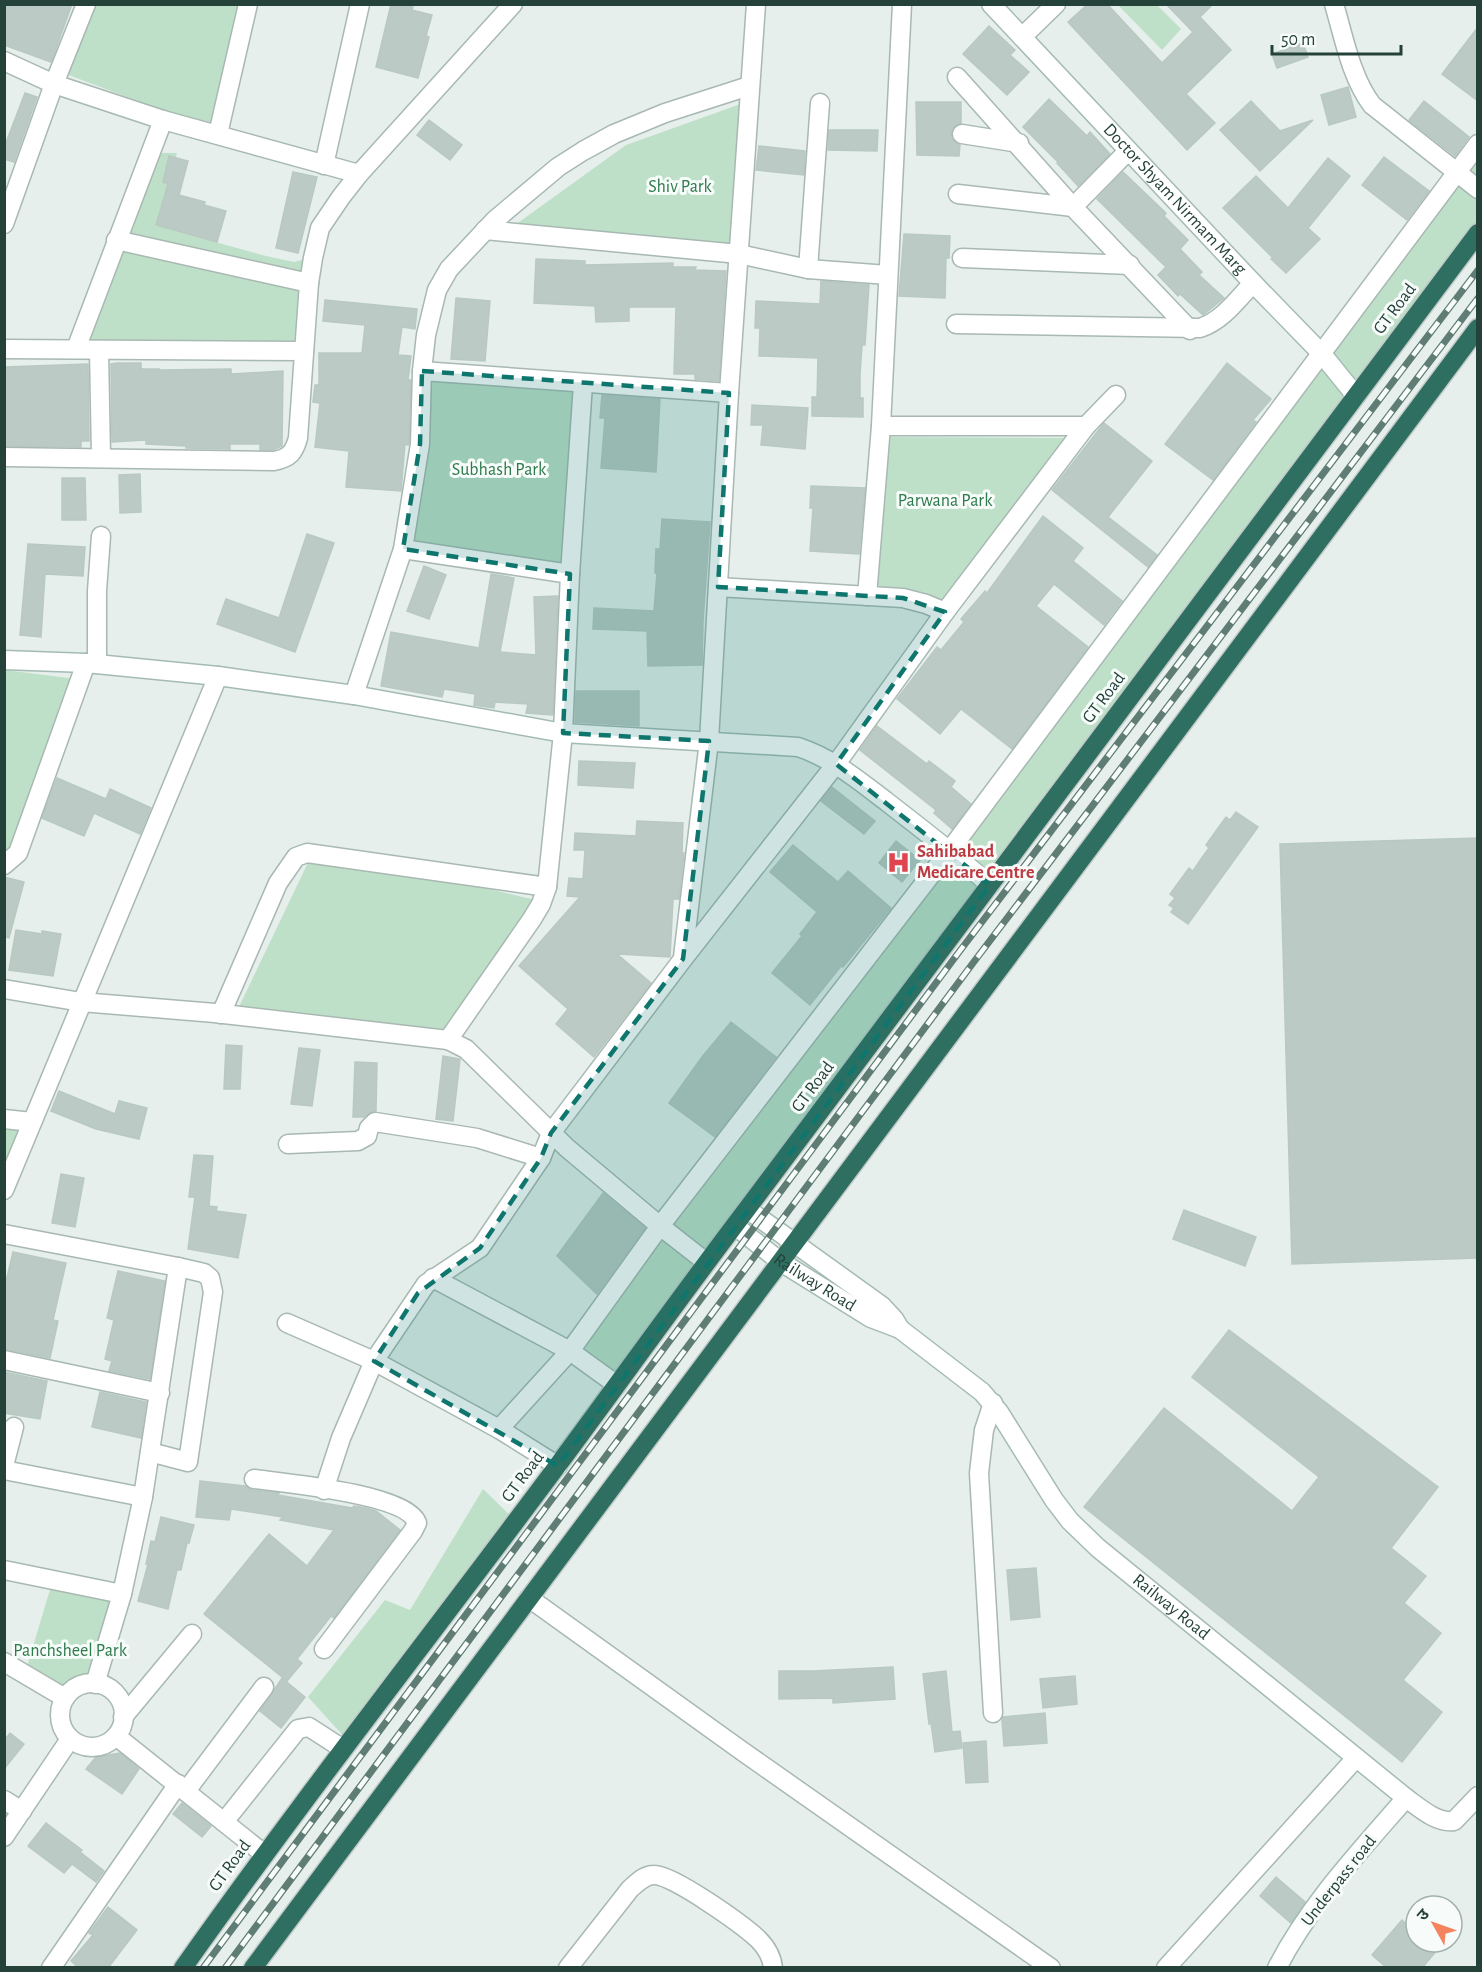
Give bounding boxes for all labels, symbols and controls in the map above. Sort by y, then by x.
scale bar [1272,18,1401,56]
text: 50 m [1281,31,1315,49]
street label: Doctor Shyam Nirmam Marg [1099,120,1250,279]
park label: Shiv Park [648,178,713,196]
street label: GT Road [1370,280,1420,338]
park label: Subhash Park [452,461,547,479]
park label: Parwana Park [898,492,993,510]
street label: GT Road [1079,669,1129,727]
place label: Sahibabad Medicare Centre [917,843,1034,882]
hospital icon: Sahibabad Medicare Centre [886,849,912,875]
street label: GT Road [788,1058,838,1116]
street label: Railway Road [770,1251,859,1315]
street label: GT Road [498,1448,548,1506]
street label: Railway Road [1129,1571,1213,1644]
park label: Panchsheel Park [13,1642,128,1660]
street label: Underpass road [1298,1832,1380,1930]
street label: GT Road [206,1837,254,1895]
north arrow [1404,1894,1464,1954]
text: उ [1414,1906,1433,1924]

